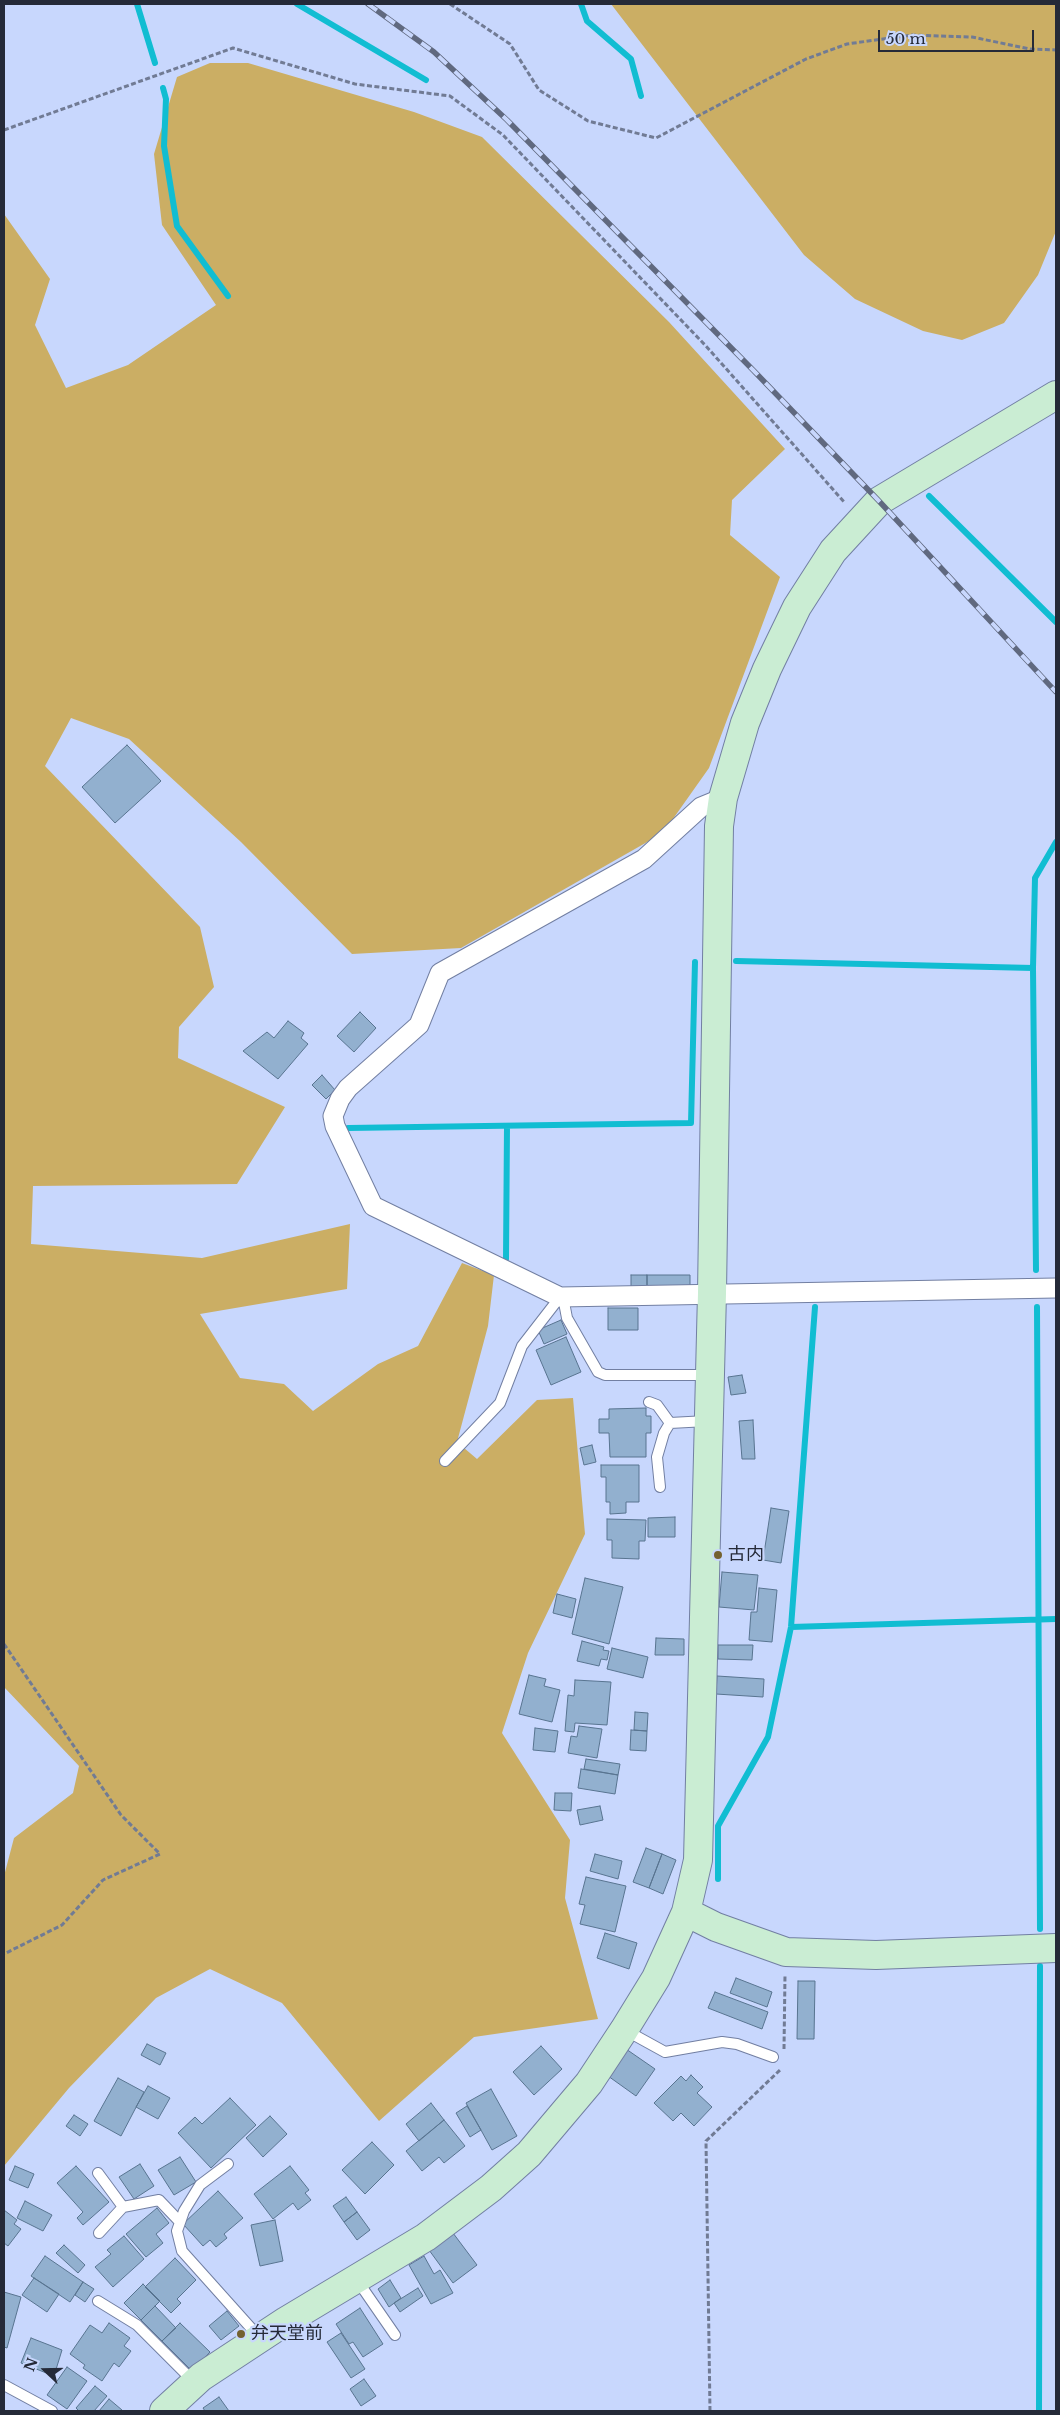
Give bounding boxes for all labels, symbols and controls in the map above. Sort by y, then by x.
scale bar [880,20,1036,52]
text: 50 m [886,29,926,48]
place label: 古内 [728,1544,764,1566]
marker: 古内 [712,1549,724,1561]
place label: 弁天堂前 [251,2323,323,2345]
marker: 弁天堂前 [235,2328,247,2340]
north arrow [20,2345,70,2395]
text: N [20,2355,42,2374]

